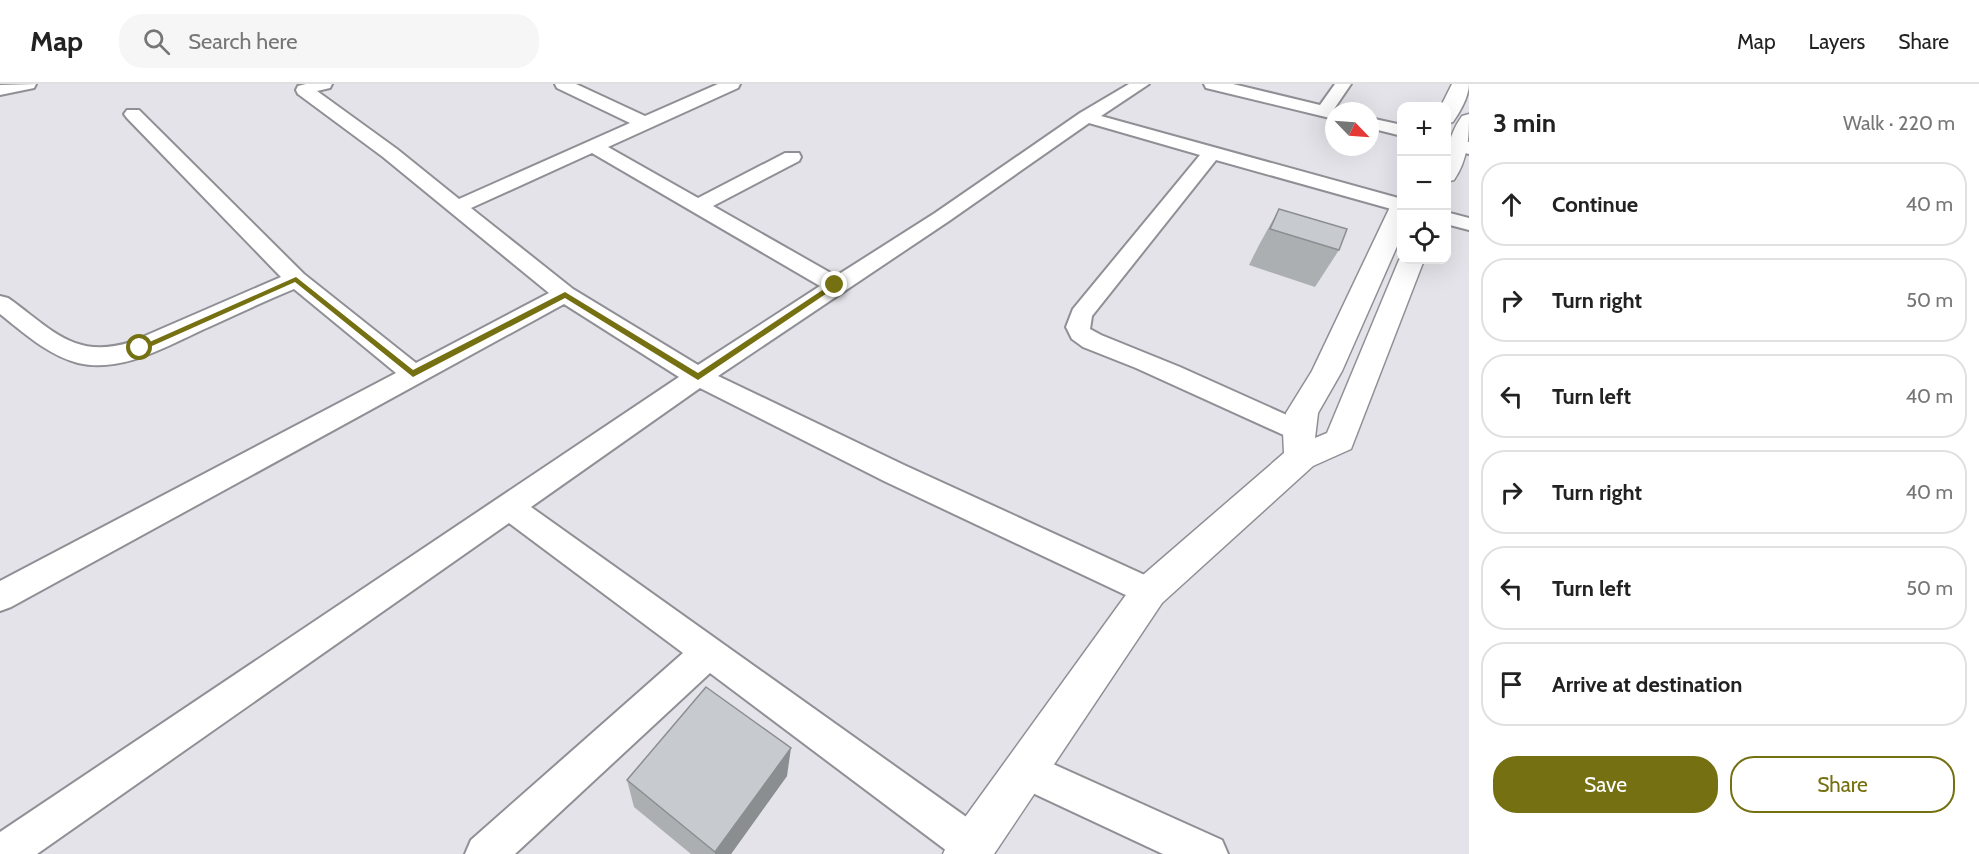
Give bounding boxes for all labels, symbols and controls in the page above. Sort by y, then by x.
search box [119,14,539,68]
text: Map [30,24,83,58]
icon: search [140,25,173,58]
text: Search here [188,28,297,55]
text: Map [1737,29,1776,54]
text: Layers [1809,29,1865,54]
text: Share [1898,29,1949,54]
north arrow [1325,102,1379,156]
map controls [1397,102,1451,264]
button: + [1397,102,1451,156]
text: 3 min [1493,107,1556,139]
text: Walk · 220 m [1843,111,1955,135]
button: − [1397,156,1451,210]
icon: ahead [1495,188,1528,221]
text: Continue [1552,191,1638,218]
text: 40 m [1905,192,1953,216]
button: locate [1397,210,1451,264]
route end [821,271,847,297]
icon: right [1495,284,1528,317]
text: Turn right [1552,287,1642,314]
text: 50 m [1906,288,1953,312]
route start [126,334,152,360]
icon: left [1495,380,1528,413]
text: Turn left [1552,383,1631,410]
text: 40 m [1905,384,1953,408]
icon: right [1495,476,1528,509]
text: Turn right [1552,479,1642,506]
text: 40 m [1905,480,1953,504]
icon: left [1495,572,1528,605]
text: Turn left [1552,575,1631,602]
text: 50 m [1906,576,1953,600]
icon: arrive [1495,668,1528,701]
text: Arrive at destination [1552,671,1742,698]
button: Save [1493,756,1718,813]
button: Share [1730,756,1955,813]

